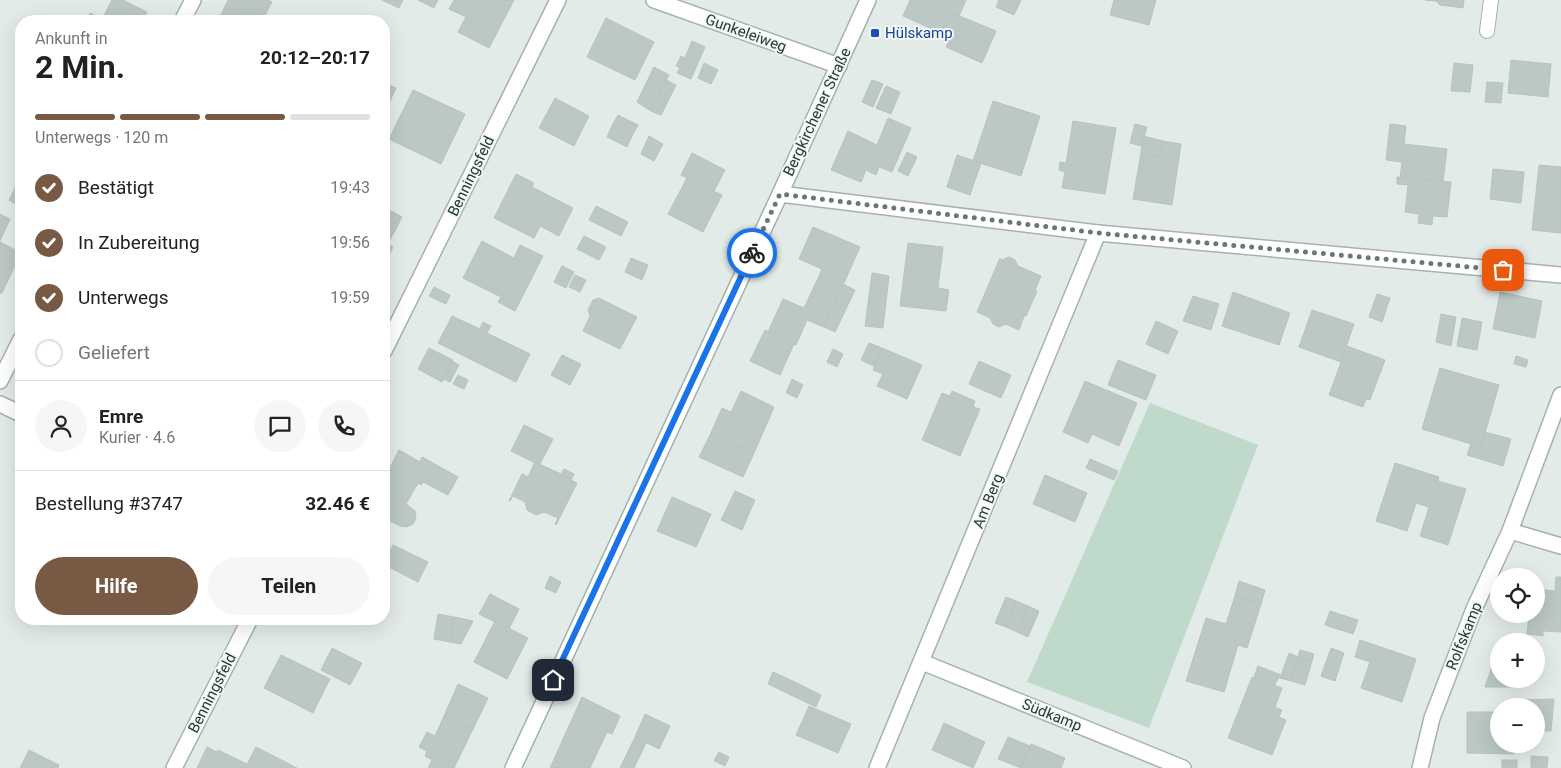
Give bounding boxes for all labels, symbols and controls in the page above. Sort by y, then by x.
street label: Gunkeleiweg [703,10,789,56]
place label: Hülskamp [885,24,953,42]
marker: Hülskamp [869,27,881,39]
text: Ankunft in [35,29,108,48]
street label: Bergkirchener Straße [779,45,855,179]
text: 20:12–20:17 [260,46,370,69]
text: 2 Min. [35,48,125,86]
text: Unterwegs · 120 m [35,128,168,147]
street label: Benningsfeld [444,133,498,219]
icon: check [35,174,63,202]
text: Bestätigt [78,176,154,199]
text: 19:43 [330,178,370,197]
courier [727,228,777,278]
icon: check [35,229,63,257]
text: In Zubereitung [78,231,200,254]
text: 19:56 [330,233,370,252]
icon: bike [738,239,766,267]
pin [1482,249,1524,291]
icon: bag [1489,256,1517,284]
icon: check [35,284,63,312]
text: Unterwegs [78,286,169,309]
text: 19:59 [330,288,370,307]
text: Geliefert [78,341,150,364]
button: person [35,400,87,452]
button: chat [254,400,306,452]
button: phone [318,400,370,452]
text: Emre [99,405,143,428]
text: Kurier · 4.6 [99,428,175,447]
street label: Am Berg [969,471,1007,531]
text: Bestellung #3747 [35,492,183,515]
text: 32.46 € [305,492,370,515]
button: Hilfe [35,557,198,615]
button: Teilen [208,557,370,615]
map controls [1490,568,1545,753]
button: locate [1490,568,1545,623]
street label: Rolfskamp [1442,599,1486,673]
button: + [1490,633,1545,688]
street label: Benningsfeld [184,650,240,736]
pin [532,659,574,701]
icon: home [539,666,567,694]
street label: Südkamp [1019,695,1085,735]
button: − [1490,698,1545,753]

